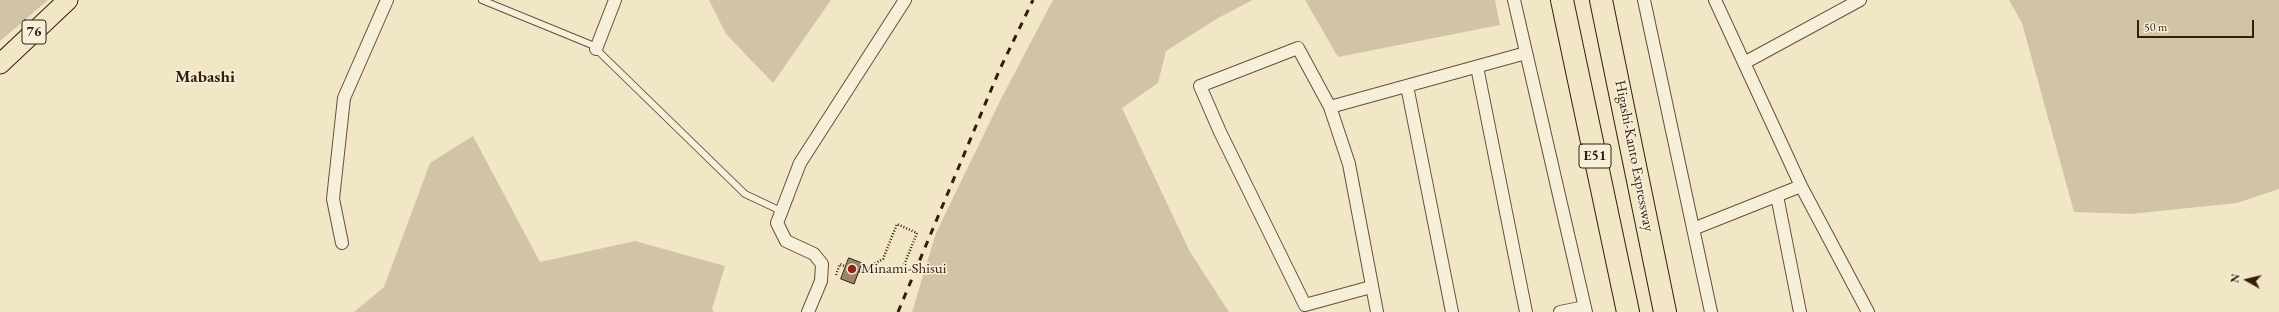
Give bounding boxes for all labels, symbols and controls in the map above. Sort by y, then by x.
scale bar [2139,12,2256,38]
text: 50 m [2144,19,2167,35]
road number: 76 [22,20,46,44]
district label: Mabashi [175,67,235,87]
street label: Higashi-Kanto Expressway [1611,79,1657,233]
road number: E51 [1579,144,1611,168]
place label: Minami-Shisui [861,260,946,278]
north arrow [2227,260,2267,300]
marker: Minami-Shisui [846,263,858,275]
text: N [2228,273,2243,284]

